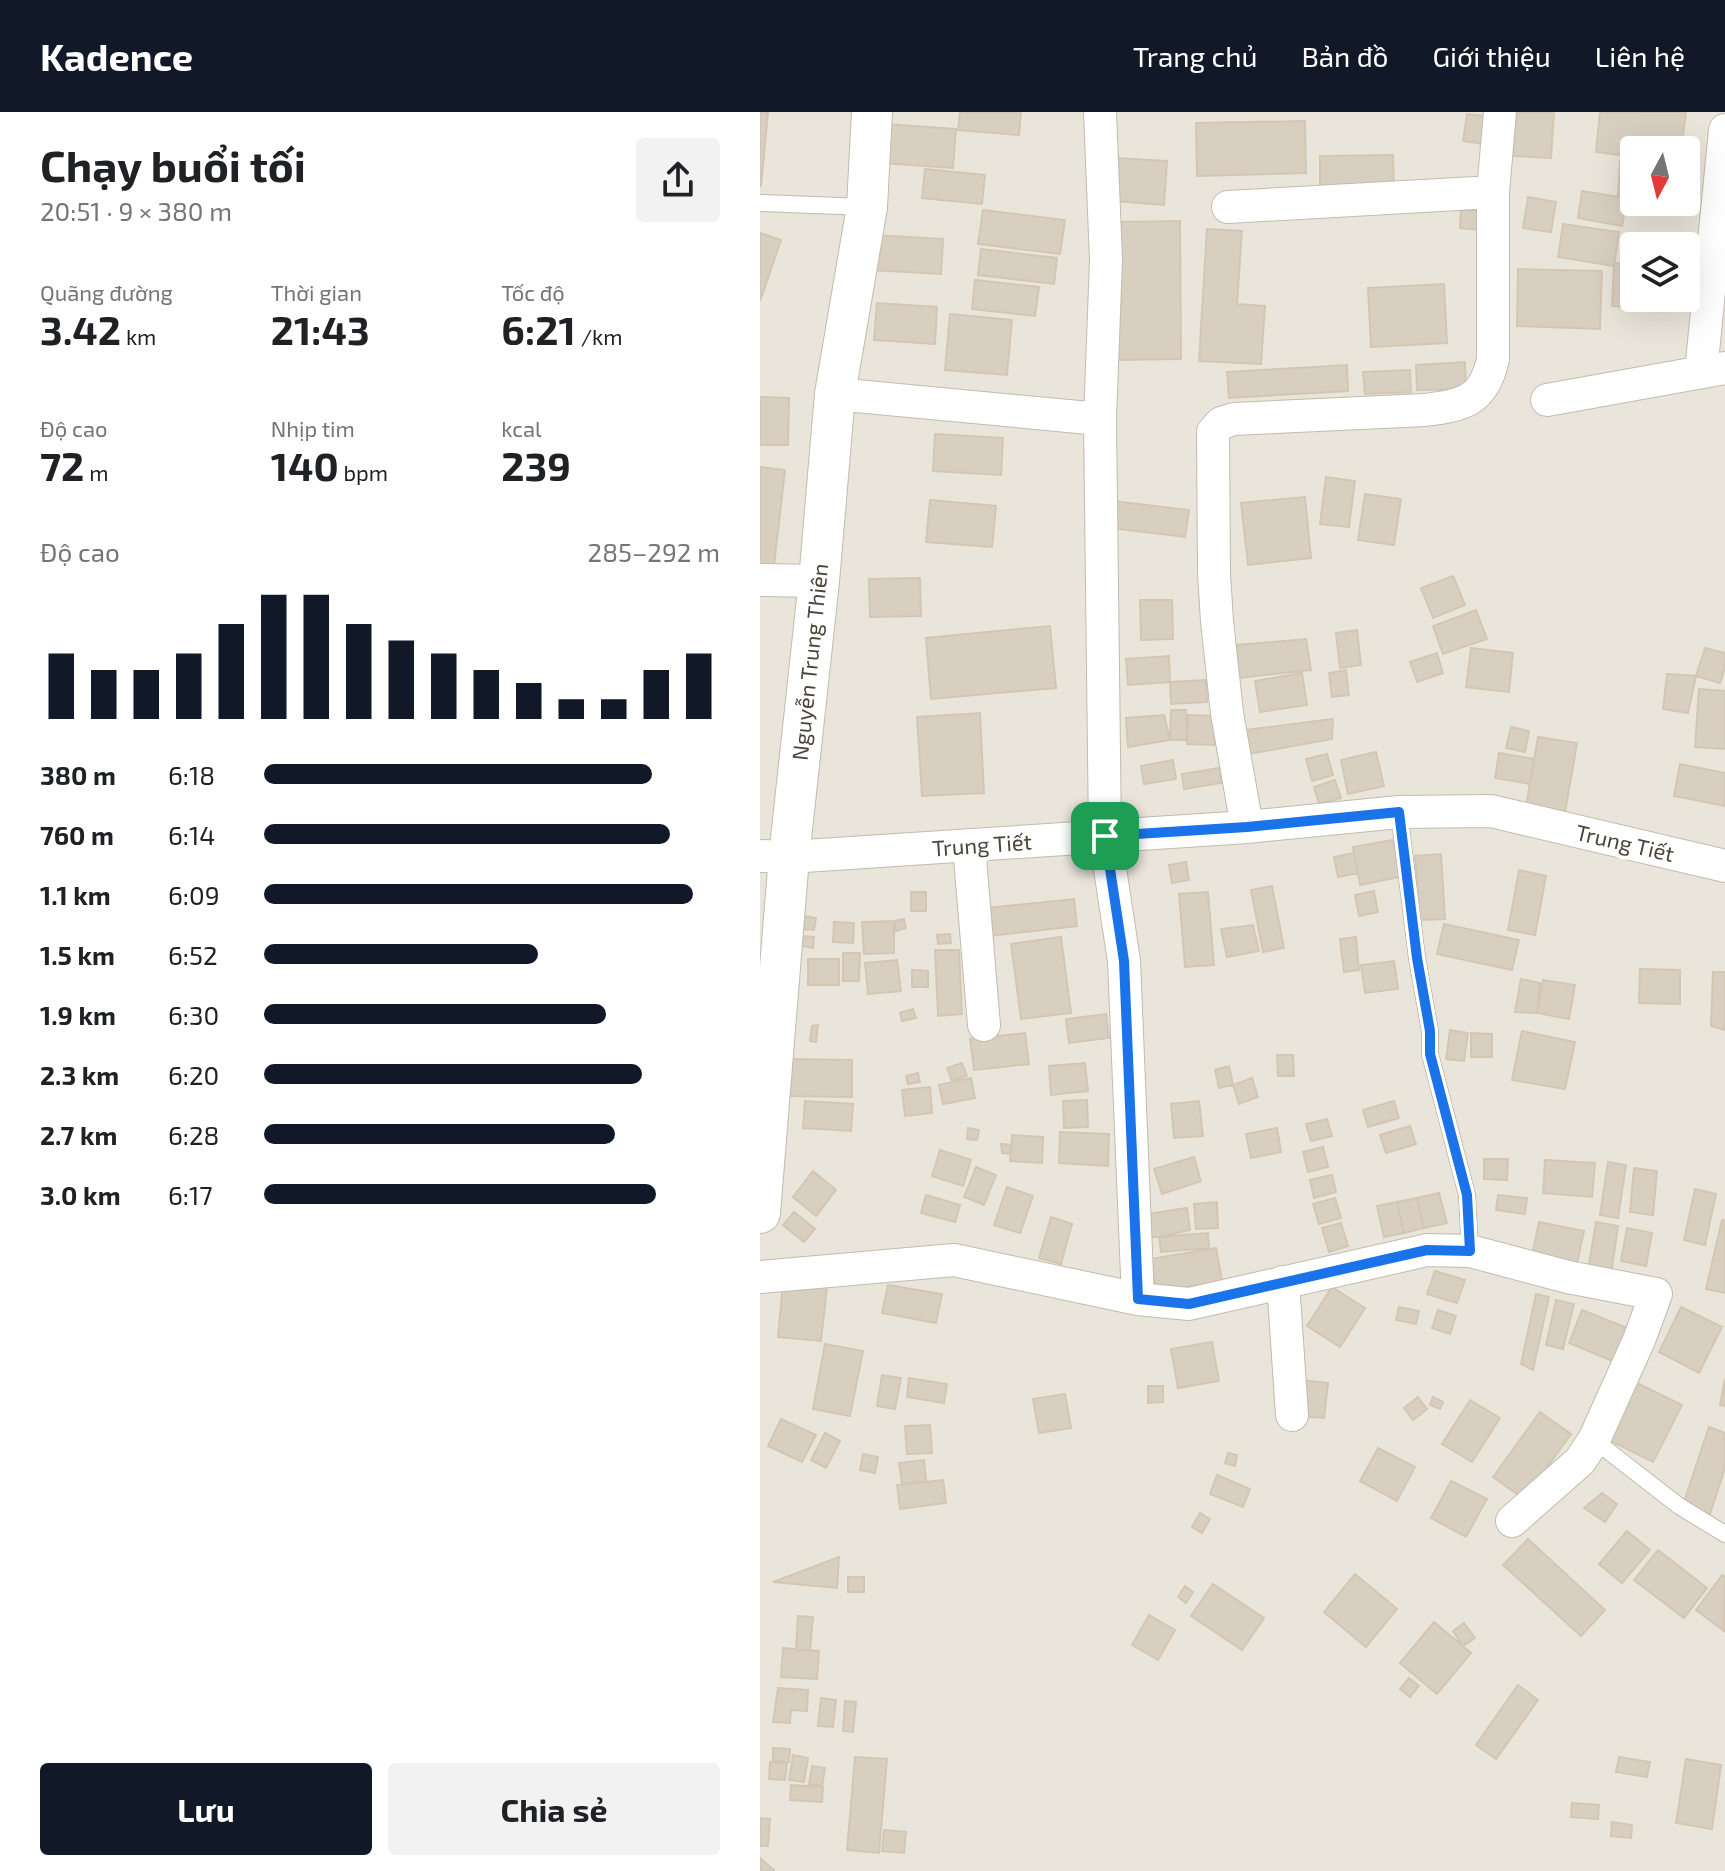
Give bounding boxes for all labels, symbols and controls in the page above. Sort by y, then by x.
text: Kadence [40,33,193,79]
text: Trang chủ [1133,39,1257,73]
text: Bản đồ [1301,39,1388,73]
text: Giới thiệu [1432,39,1551,73]
text: Liên hệ [1595,39,1685,73]
north arrow [1620,136,1700,216]
map controls [1620,136,1700,312]
text: Chạy buổi tối [40,138,306,191]
button: share [636,138,720,222]
text: 20:51 · 9 × 380 m [40,195,232,226]
button: layers [1620,232,1700,312]
text: Quãng đường [40,279,173,305]
text: Thời gian [271,279,362,305]
text: Tốc độ [501,279,565,305]
text: 3.42 [40,305,121,353]
text: 21:43 [271,305,370,353]
text: 6:21 [501,305,576,353]
text: km [121,323,156,349]
text: /km [576,323,623,349]
text: Độ cao [40,415,107,441]
text: Nhịp tim [271,415,355,441]
text: kcal [501,415,542,441]
text: 72 [40,441,84,489]
text: 140 [271,441,339,489]
text: 239 [501,441,571,489]
text: m [84,459,109,485]
text: bpm [339,459,388,485]
text: Độ cao [40,536,120,567]
text: 285–292 m [588,536,720,567]
street label: Nguyễn Trung Thiên [786,562,832,762]
text: 380 m [40,759,116,790]
text: 6:18 [168,759,215,790]
pin [1071,802,1139,870]
icon: arrive [1083,814,1127,858]
street label: Trung Tiết [1574,818,1677,866]
text: 760 m [40,819,114,850]
text: 6:14 [168,819,215,850]
street label: Trung Tiết [931,828,1033,860]
text: 1.1 km [40,879,111,910]
text: 6:09 [168,879,220,910]
text: 1.5 km [40,939,115,970]
text: 6:52 [168,939,218,970]
text: 1.9 km [40,999,116,1030]
text: 6:30 [168,999,219,1030]
text: 2.3 km [40,1059,119,1090]
text: 6:20 [168,1059,219,1090]
text: 2.7 km [40,1119,117,1150]
text: 6:28 [168,1119,219,1150]
text: 3.0 km [40,1179,121,1210]
text: 6:17 [168,1179,213,1210]
button: Lưu [40,1763,372,1855]
button: Chia sẻ [388,1763,720,1855]

